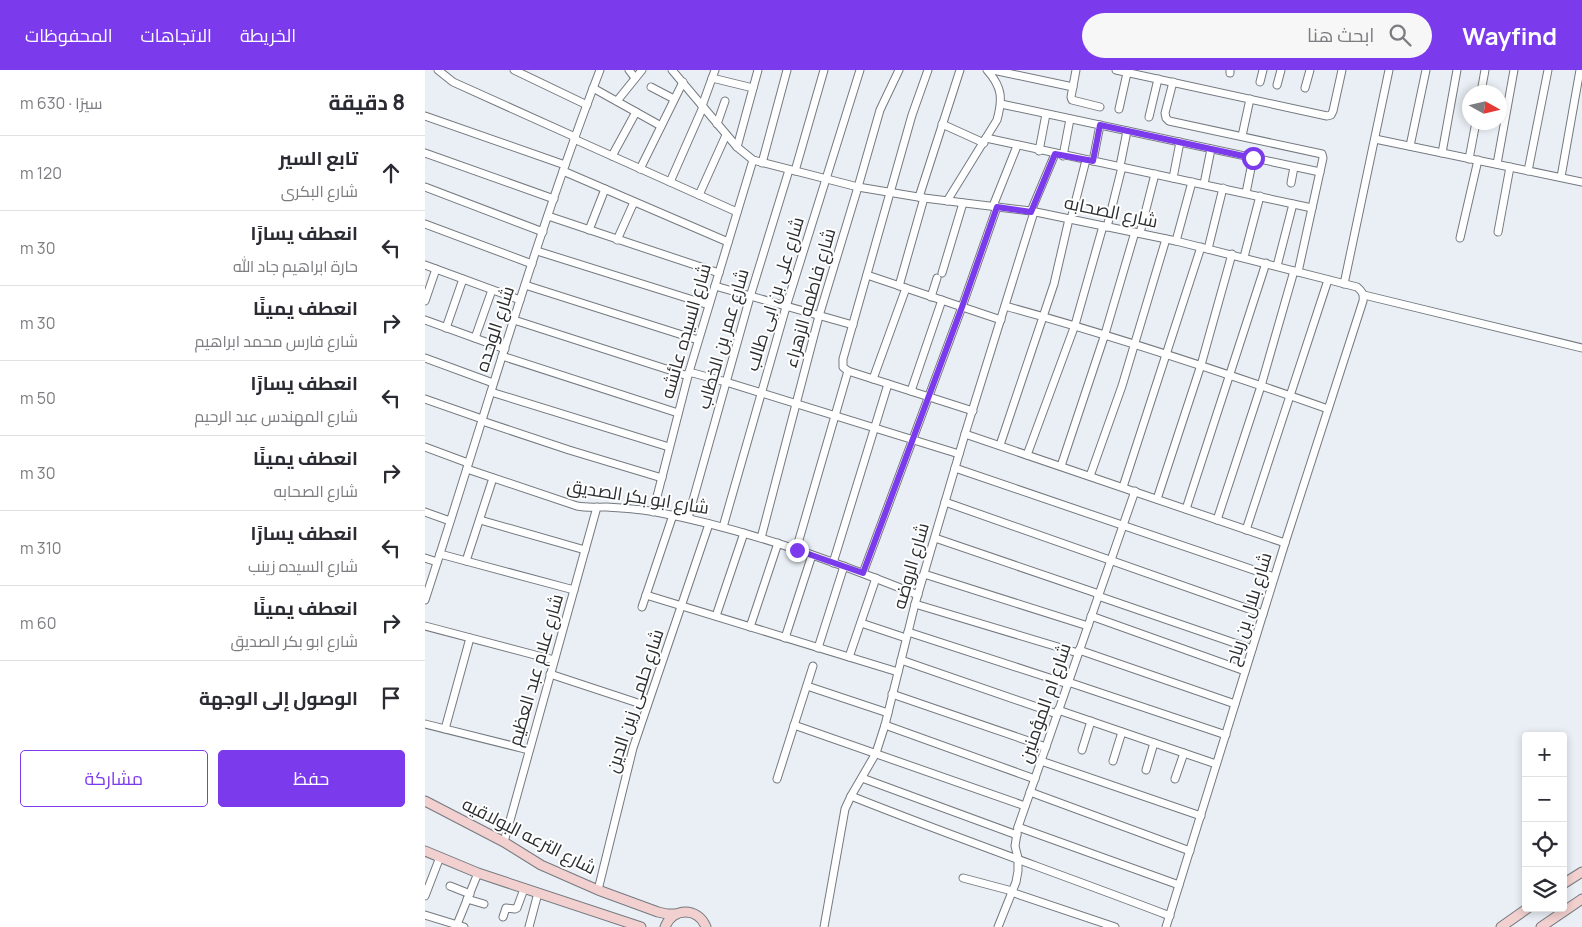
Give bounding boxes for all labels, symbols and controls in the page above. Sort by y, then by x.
search box [1082,13,1432,58]
text: Wayfind [1462,19,1557,52]
icon: search [1386,21,1414,49]
text: ابحث هنا [1307,22,1374,48]
text: المحفوظات [25,23,113,47]
text: الاتجاهات [141,23,212,47]
text: الخريطة [240,23,296,47]
north arrow [1462,85,1507,130]
text: 8 دقيقة [329,88,405,116]
text: سيرًا · 630 m [20,92,102,114]
text: تابع السير [279,145,358,171]
route start [1242,147,1265,170]
icon: ahead [377,159,405,187]
text: 120 m [20,162,62,184]
text: شارع البكرى [281,180,358,202]
street label: شارع الصحابه [1062,189,1160,234]
street label: شارع على بن ابى طالب [739,214,810,374]
text: انعطف يسارًا [251,220,358,246]
street label: شارع فاطمه الزهراء [778,225,841,370]
icon: left [377,234,405,262]
text: 30 m [20,237,55,259]
text: حارة ابراهيم جاد الله [233,255,358,277]
street label: شارع السيده عائشه [654,260,717,401]
street label: شارع عمر بن الخطاب [691,266,755,412]
street label: شارع الوحده [469,283,520,375]
text: انعطف يمينًا [253,295,358,321]
icon: right [377,309,405,337]
text: 30 m [20,312,55,334]
text: شارع فارس محمد ابراهيم [194,330,358,352]
text: انعطف يسارًا [251,370,358,396]
icon: left [377,384,405,412]
text: 50 m [20,387,56,409]
text: شارع المهندس عبد الرحيم [194,405,358,427]
text: انعطف يمينًا [253,445,358,471]
icon: right [377,459,405,487]
text: 30 m [20,462,55,484]
street label: شارع ابو بكر الصديق [565,473,711,520]
text: شارع الصحابه [274,480,358,502]
text: انعطف يسارًا [251,520,358,546]
street label: شارع الروضه [886,520,935,612]
icon: left [377,534,405,562]
text: 310 m [20,537,62,559]
route end [786,539,809,562]
street label: شارع بلال بن رباح [1219,549,1278,669]
text: شارع السيده زينب [248,555,358,577]
street label: شارع علام عبد العظيم [502,591,569,749]
text: انعطف يمينًا [253,595,358,621]
icon: right [377,609,405,637]
text: 60 m [20,612,56,634]
street label: شارع حلمى زين الدين [600,626,670,776]
text: شارع ابو بكر الصديق [230,630,358,652]
street label: شارع ام المؤمنين [1012,640,1077,766]
icon: arrive [377,684,405,712]
text: الوصول إلى الوجهة [199,685,358,711]
map controls [1522,732,1567,912]
button: + [1522,732,1567,777]
button: مشاركة [20,750,208,807]
button: حفظ [218,750,405,807]
button: − [1522,777,1567,822]
street label: شارع الترعه البولاقيه [458,791,601,880]
button: locate [1522,822,1567,867]
button: layers [1522,867,1567,912]

